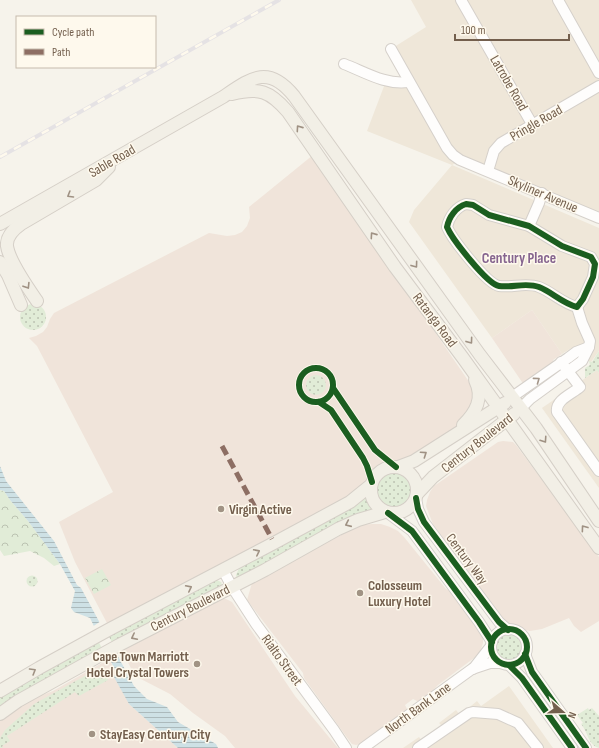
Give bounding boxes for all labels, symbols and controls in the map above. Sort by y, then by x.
legend [16,16,156,68]
scale bar [455,16,569,42]
text: 100 m [461,23,486,38]
text: Cycle path [52,25,94,40]
text: Path [52,45,70,60]
street label: Latrobe Road [486,52,532,114]
street label: Pringle Road [507,101,565,145]
one-way arrow [297,126,304,133]
street label: Sable Road [86,141,138,181]
street label: Skyliner Avenue [505,172,581,216]
one-way arrow [67,191,74,198]
one-way arrow [371,233,378,240]
district label: Century Place [482,249,556,268]
one-way arrow [410,260,417,267]
one-way arrow [22,282,30,289]
street label: Ratanga Road [409,289,461,351]
one-way arrow [465,337,473,344]
one-way arrow [532,378,539,385]
street label: Century Boulevard [438,410,516,476]
one-way arrow [539,436,547,443]
one-way arrow [420,451,427,459]
place label: Virgin Active [229,501,292,518]
marker: Virgin Active [216,504,226,514]
one-way arrow [345,519,353,527]
one-way arrow [581,525,589,532]
street label: Century Way [442,530,492,588]
one-way arrow [253,549,261,557]
place label: Colosseum Luxury Hotel [368,577,431,610]
street label: Century Boulevard [148,581,233,635]
one-way arrow [185,585,193,592]
marker: Colosseum Luxury Hotel [355,588,365,598]
street label: Rialto Street [258,631,306,689]
one-way arrow [131,632,139,640]
place label: Cape Town Marriott Hotel Crystal Towers [87,648,189,681]
marker: Cape Town Marriott Hotel Crystal Towers [192,659,202,669]
one-way arrow [29,668,36,675]
street label: North Bank Lane [382,678,454,738]
north arrow [543,692,583,732]
text: N [565,710,579,720]
place label: StayEasy Century City [100,726,211,743]
marker: StayEasy Century City [87,729,97,739]

